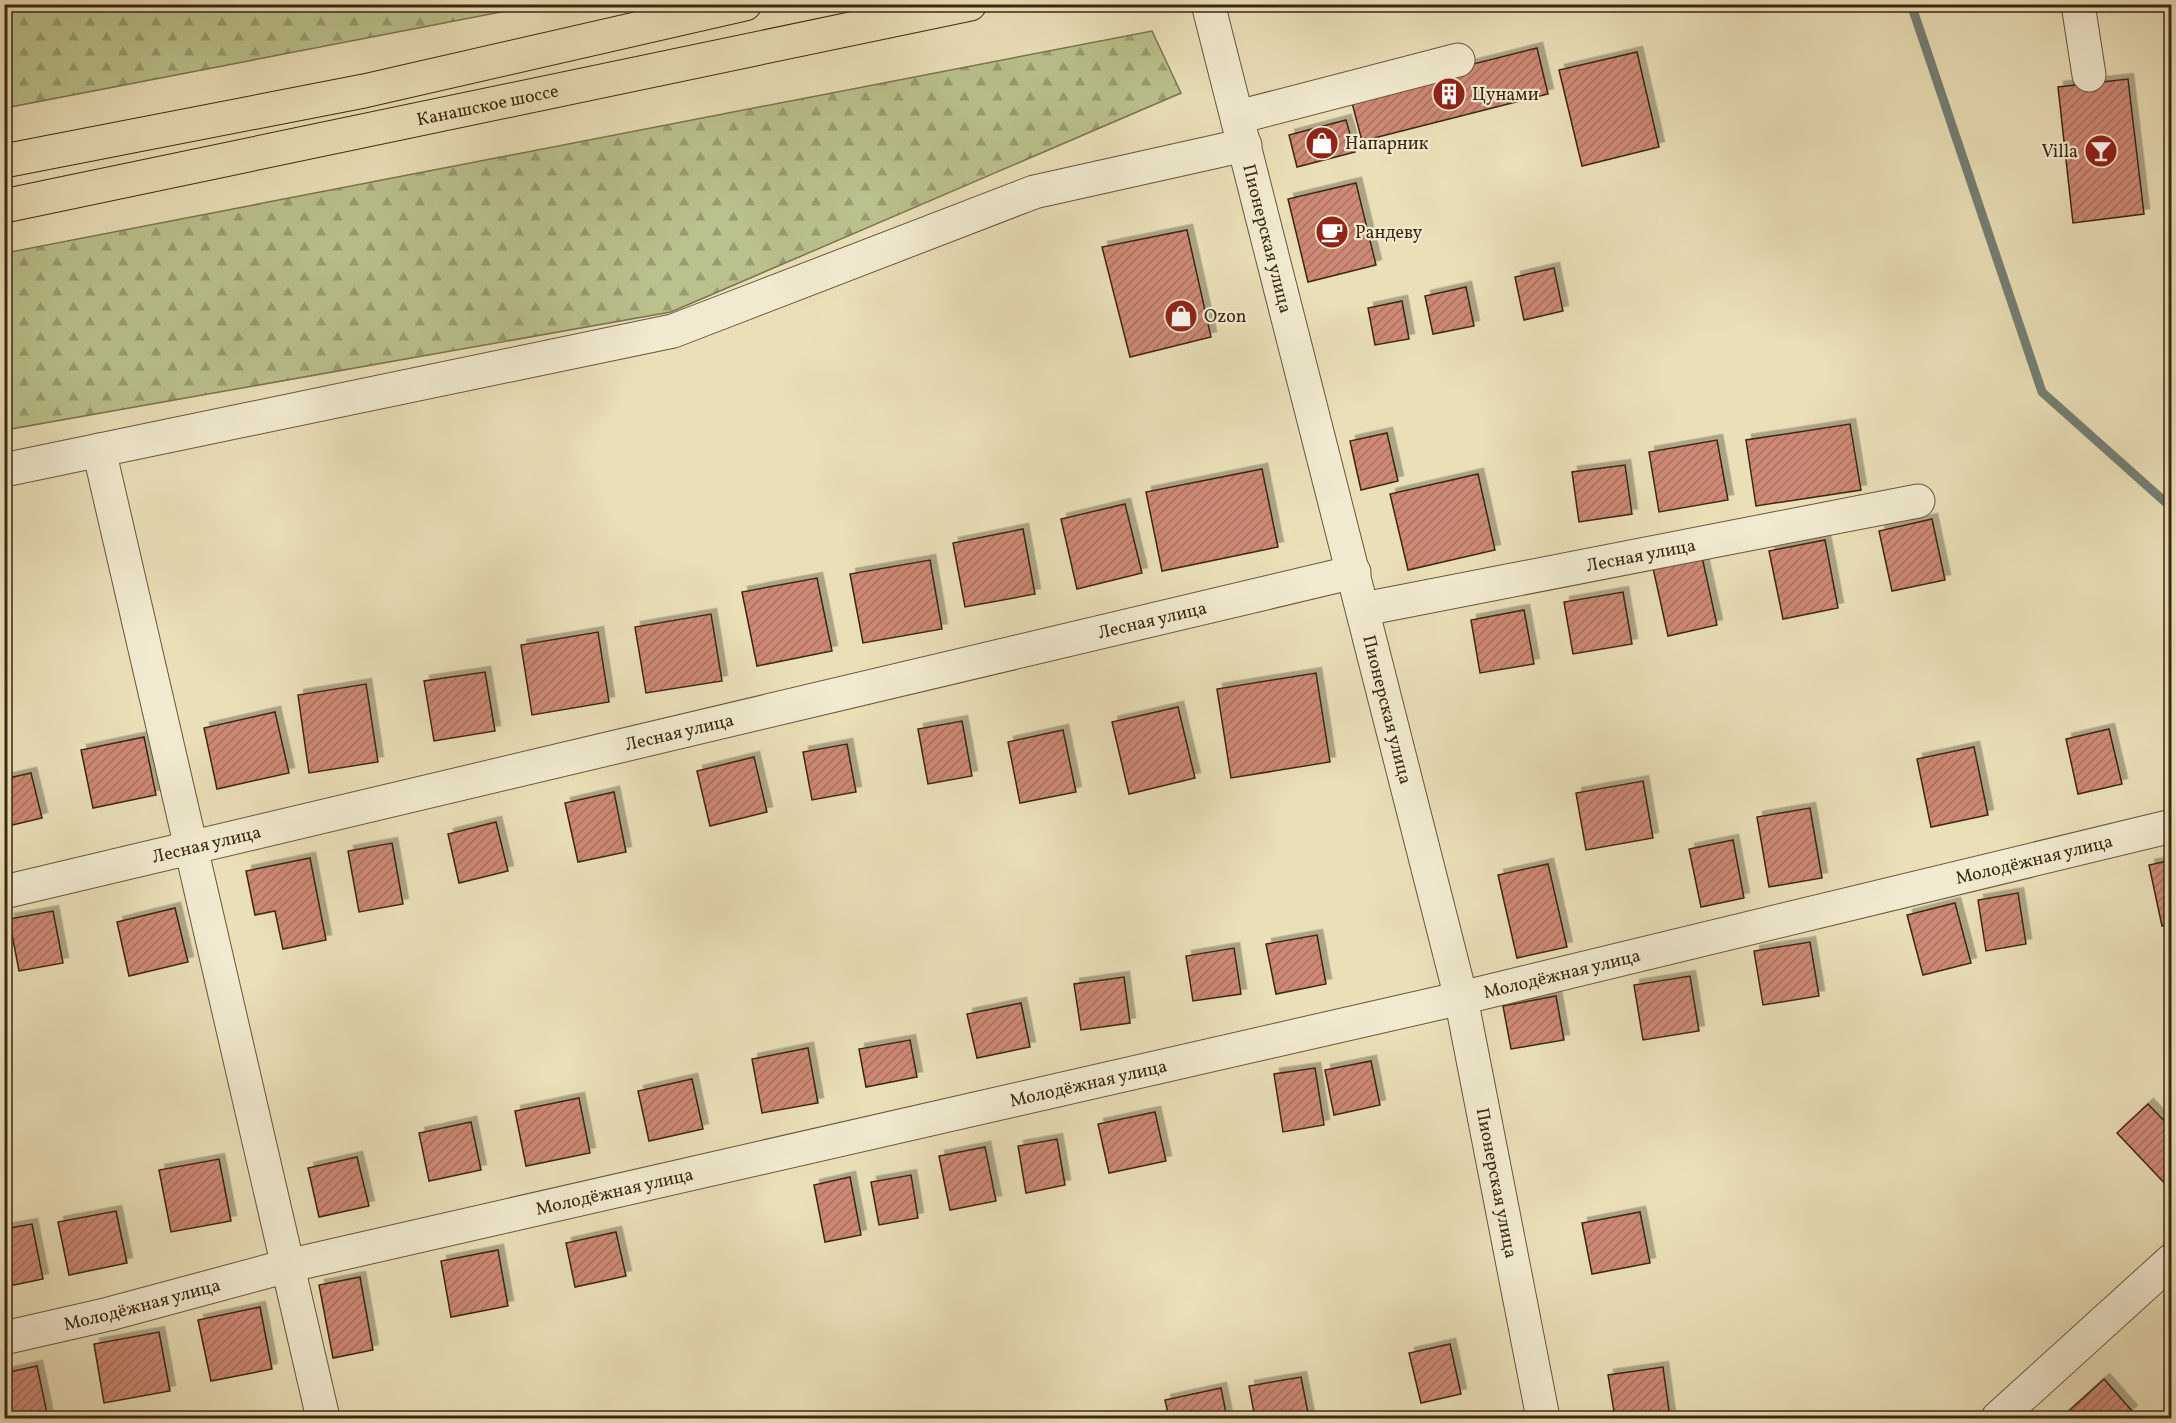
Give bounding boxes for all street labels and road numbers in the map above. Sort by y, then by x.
street label: Канашское шоссе [415,79,561,133]
street label: Пионерская улица [1235,162,1297,316]
street label: Лесная улица [1584,534,1698,579]
street label: Лесная улица [1095,596,1210,646]
street label: Пионерская улица [1355,633,1417,787]
street label: Лесная улица [623,708,737,758]
street label: Лесная улица [150,820,264,870]
street label: Молодёжная улица [1953,830,2116,892]
street label: Молодёжная улица [1481,944,1643,1006]
street label: Молодёжная улица [1007,1054,1170,1115]
street label: Пионерская улица [1469,1106,1523,1261]
street label: Молодёжная улица [534,1163,696,1223]
street label: Молодёжная улица [62,1273,224,1338]

